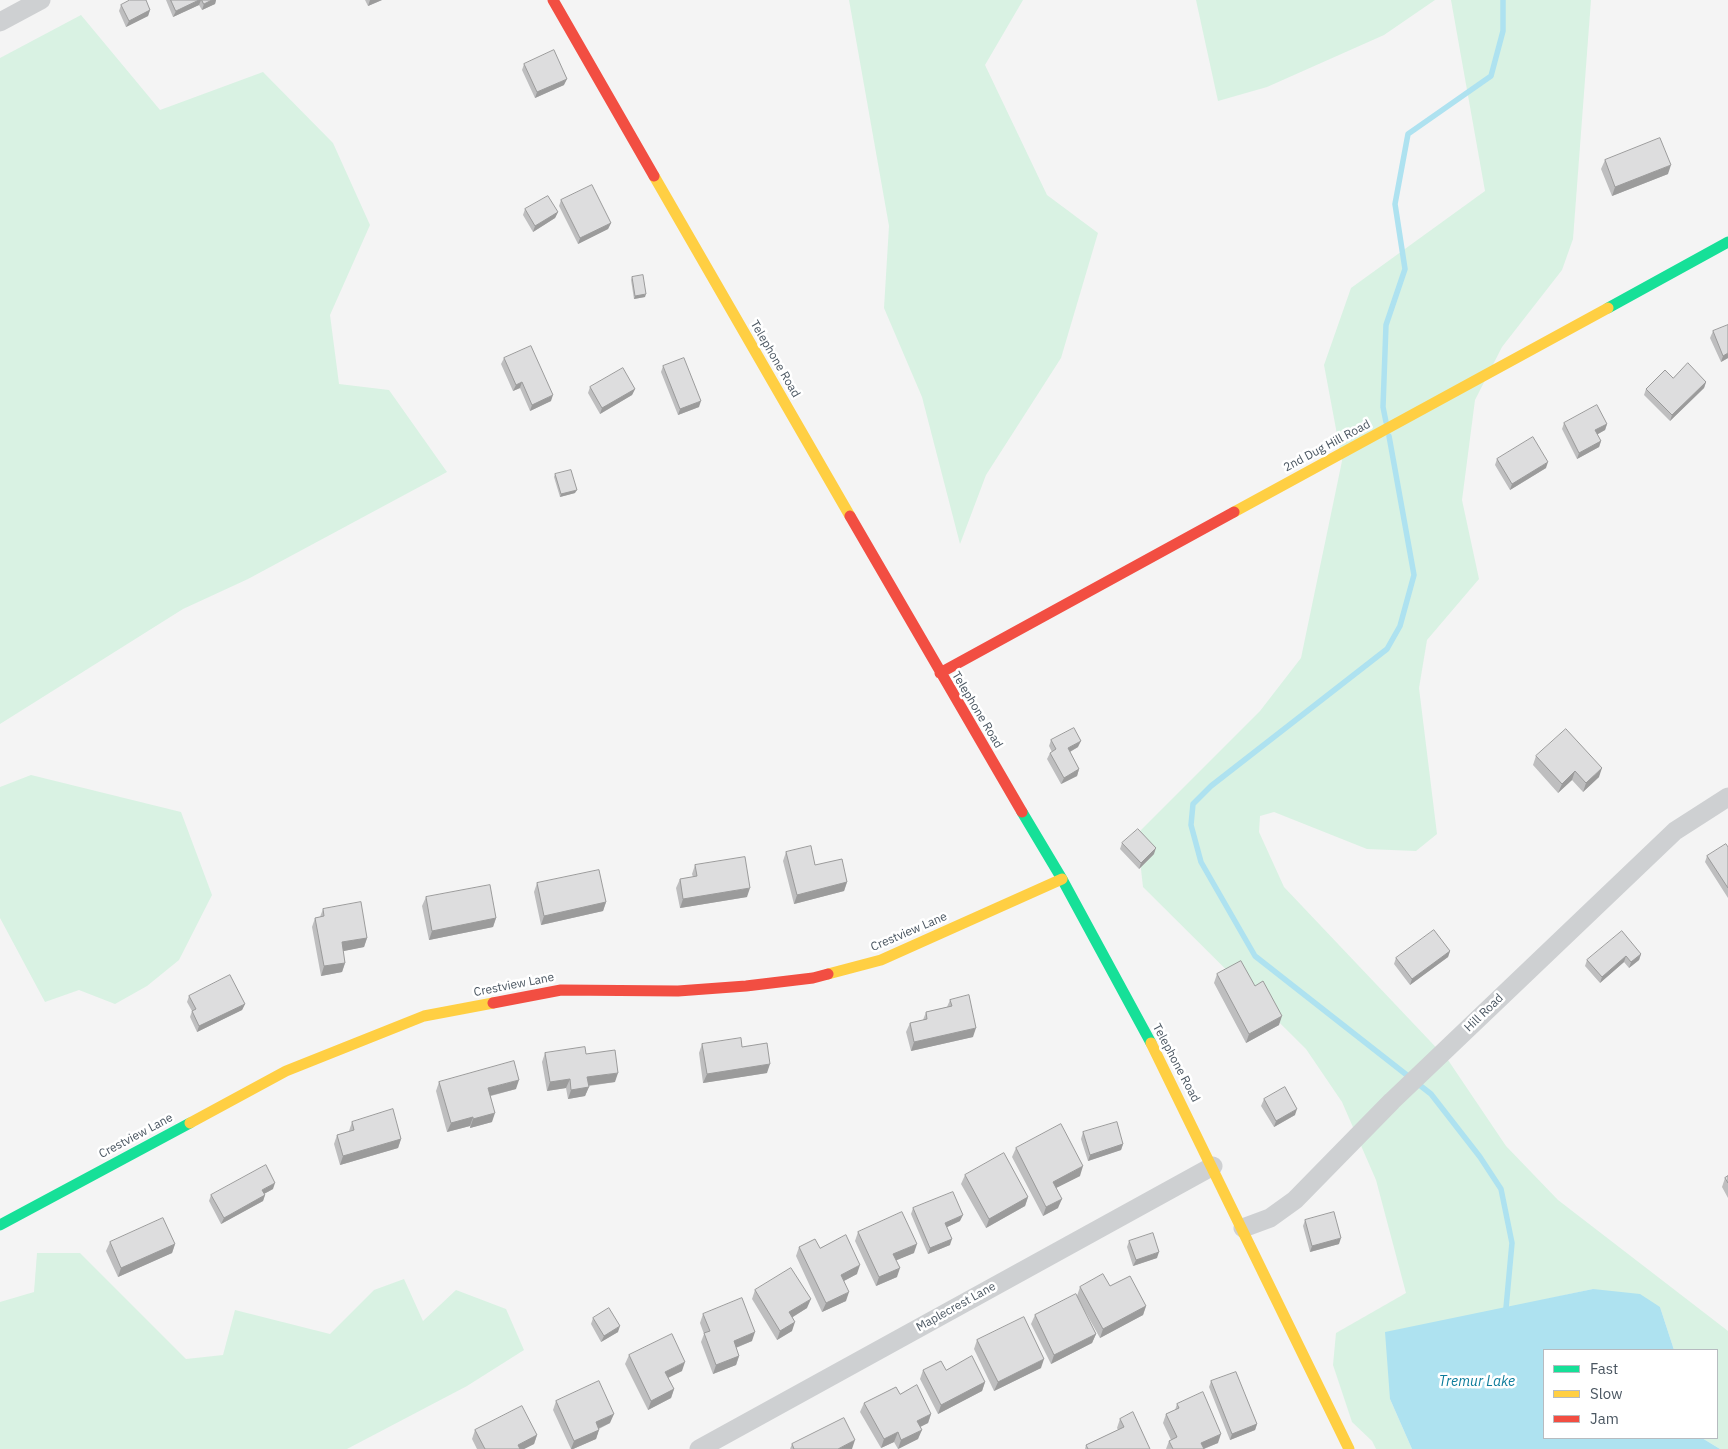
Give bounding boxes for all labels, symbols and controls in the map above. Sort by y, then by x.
street label: Telephone Road [747,318,803,400]
street label: 2nd Dug Hill Road [1281,417,1373,475]
street label: Telephone Road [948,669,1006,751]
street label: Crestview Lane [869,909,949,955]
street label: Crestview Lane [473,970,555,1000]
street label: Hill Road [1462,991,1506,1035]
street label: Telephone Road [1149,1021,1203,1105]
street label: Crestview Lane [97,1110,175,1162]
street label: Maplecrest Lane [914,1279,998,1335]
legend [1543,1349,1718,1439]
text: Fast [1590,1359,1618,1378]
water label: Tremur Lake [1439,1374,1515,1390]
text: Slow [1590,1384,1623,1403]
text: Jam [1590,1409,1619,1428]

